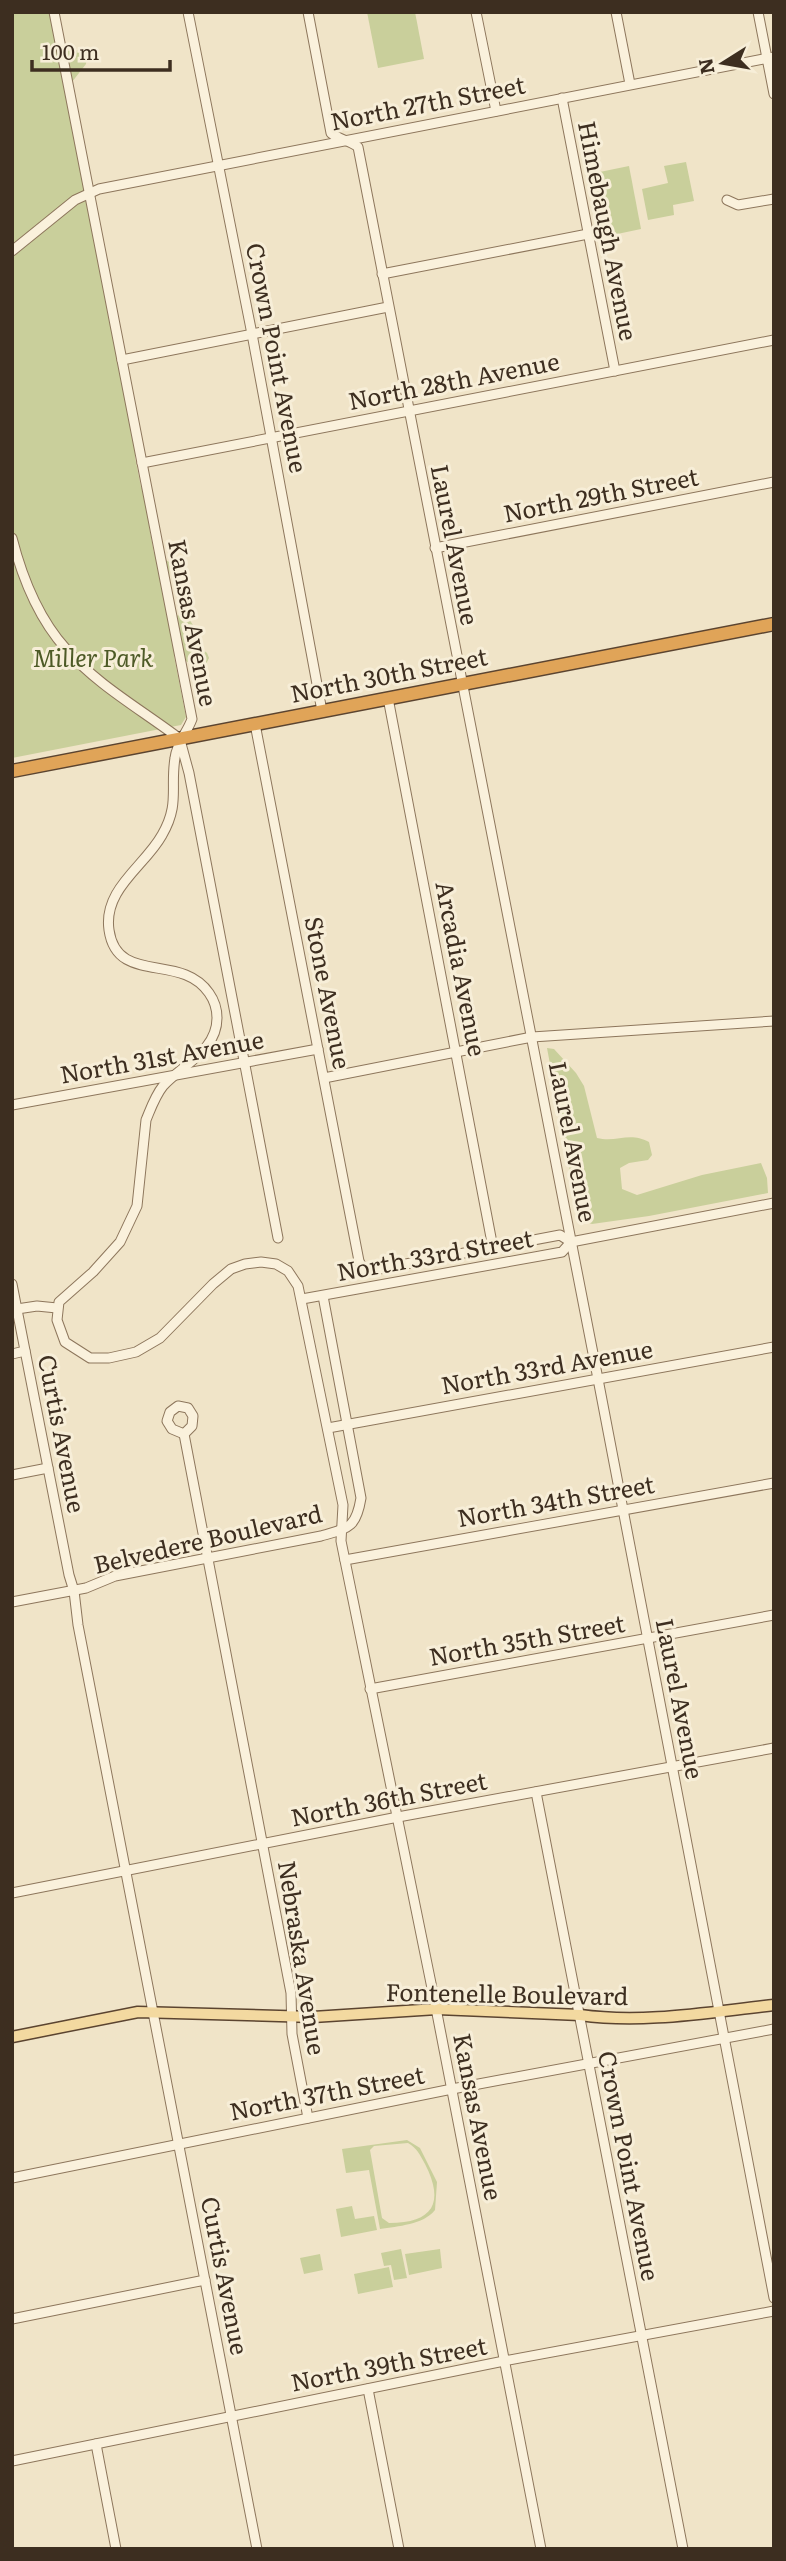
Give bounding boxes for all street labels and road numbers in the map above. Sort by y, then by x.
street label: North 27th Street [327,65,528,138]
street label: Himebaugh Avenue [571,118,648,343]
street label: Crown Point Avenue [239,240,318,475]
street label: North 28th Avenue [345,342,562,417]
street label: North 29th Street [500,457,701,530]
street label: Laurel Avenue [424,461,489,628]
street label: Kansas Avenue [161,536,228,709]
street label: North 30th Street [287,637,490,710]
street label: Arcadia Avenue [428,878,497,1059]
street label: Stone Avenue [298,913,361,1072]
street label: North 31st Avenue [57,1020,266,1091]
street label: Laurel Avenue [542,1058,607,1225]
street label: North 33rd Street [334,1219,536,1288]
street label: North 33rd Avenue [438,1330,655,1401]
street label: Curtis Avenue [31,1351,96,1516]
street label: North 34th Street [454,1465,657,1534]
street label: Belvedere Boulevard [90,1494,325,1581]
street label: North 35th Street [426,1604,628,1673]
street label: Laurel Avenue [649,1615,714,1782]
street label: North 36th Street [287,1761,490,1834]
street label: Nebraska Avenue [271,1858,336,2057]
street label: Fontenelle Boulevard [385,1973,629,2012]
street label: Kansas Avenue [446,2030,513,2203]
street label: Crown Point Avenue [591,2048,670,2283]
street label: North 37th Street [226,2055,427,2128]
street label: Curtis Avenue [194,2193,259,2358]
street label: North 39th Street [288,2326,490,2399]

